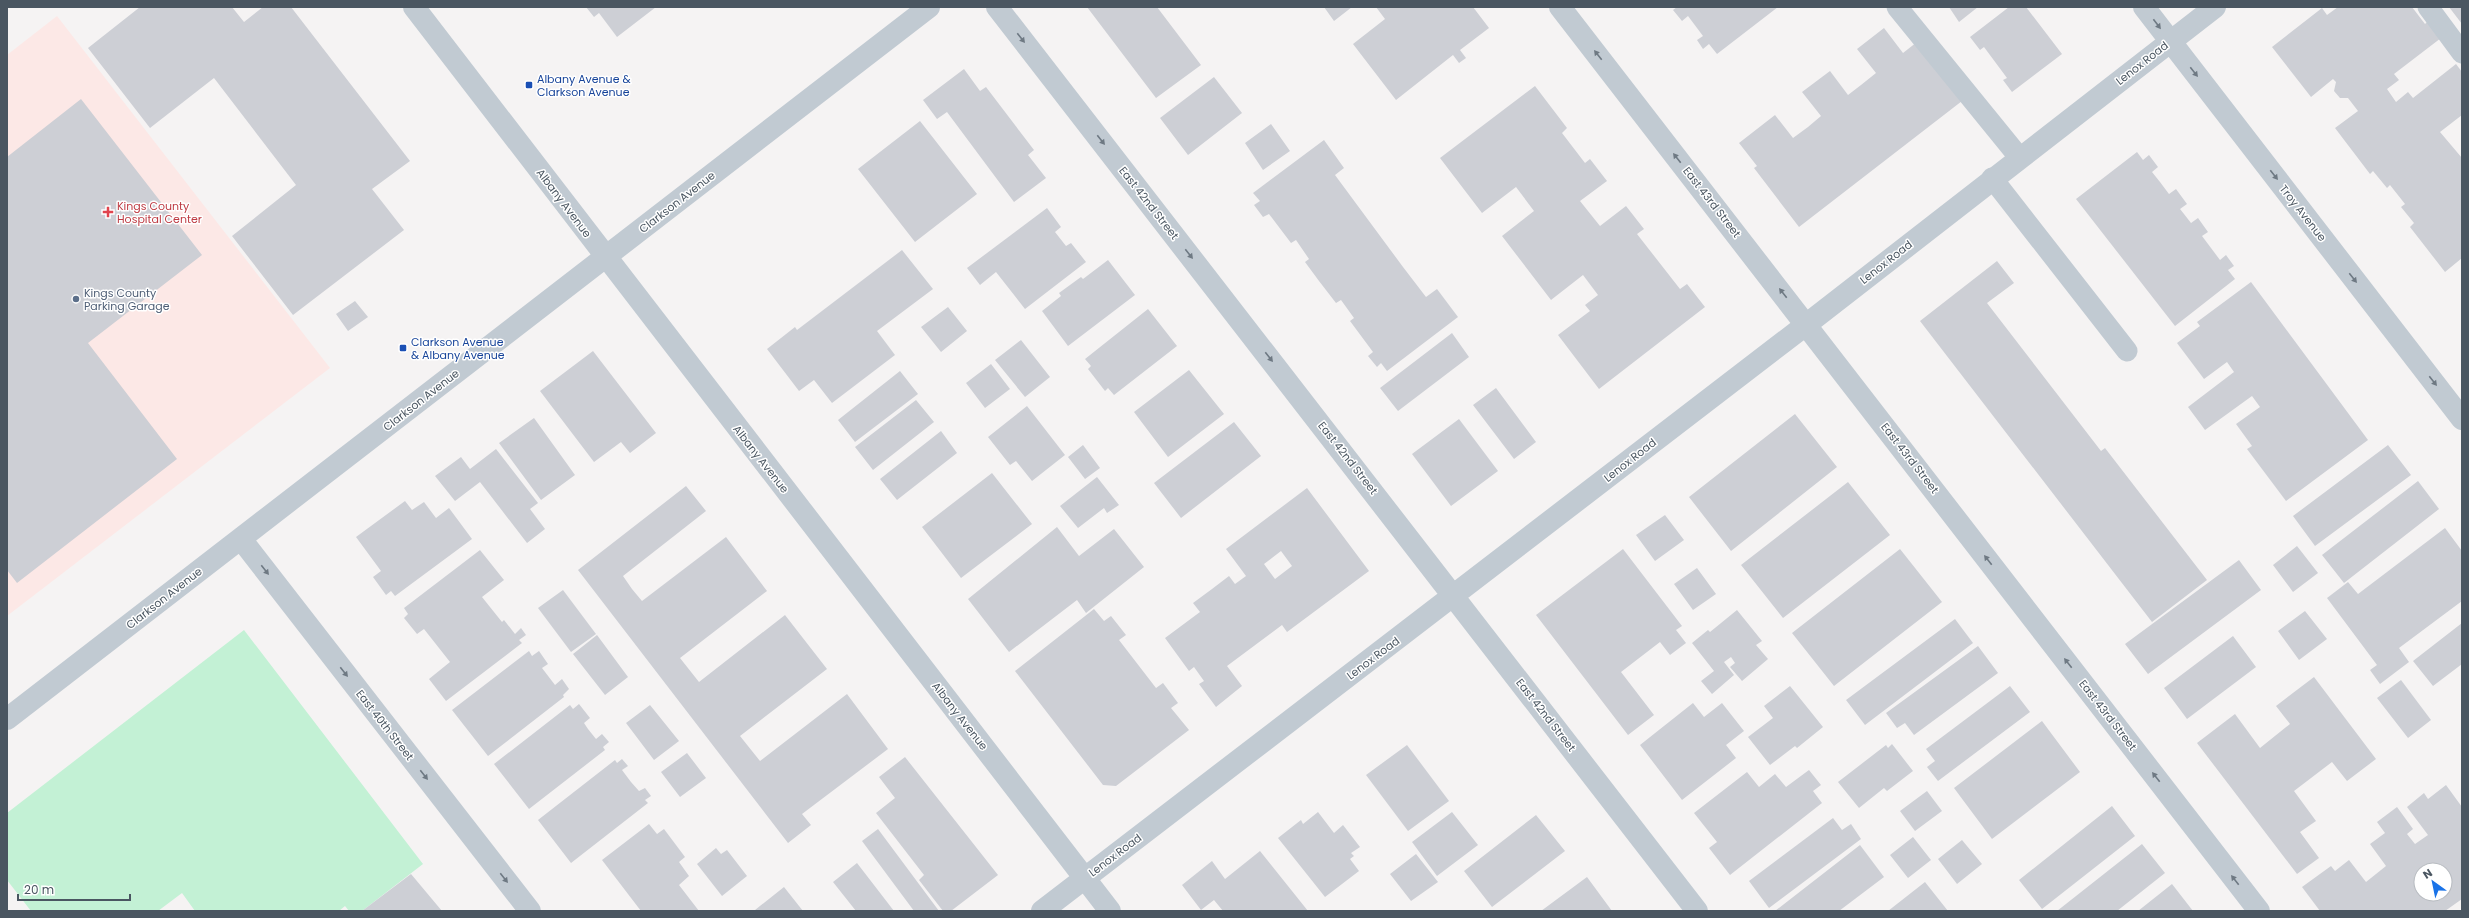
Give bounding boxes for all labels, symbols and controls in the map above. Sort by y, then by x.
one-way arrow [2153,19,2162,30]
one-way arrow [1016,32,1025,43]
street label: Lenox Road [2112,37,2172,89]
one-way arrow [1593,49,1602,60]
one-way arrow [2190,67,2198,77]
place label: Albany Avenue & Clarkson Avenue [537,71,631,100]
marker: Albany Avenue & Clarkson Avenue [524,80,534,90]
one-way arrow [1096,135,1105,146]
one-way arrow [1673,152,1682,163]
street label: East 42nd Street [1115,163,1183,243]
street label: East 43rd Street [1679,163,1745,241]
street label: Albany Avenue [533,165,595,241]
street label: Clarkson Avenue [636,167,718,237]
one-way arrow [2270,169,2278,180]
street label: Troy Avenue [2276,181,2330,245]
place label: Kings County Hospital Center [117,198,202,227]
marker: Kings County Hospital Center [102,206,114,218]
street label: Lenox Road [1856,236,1916,288]
one-way arrow [1185,249,1193,260]
one-way arrow [2349,272,2358,283]
place label: Kings County Parking Garage [84,285,170,314]
one-way arrow [1779,288,1787,299]
marker: Kings County Parking Garage [71,294,81,304]
place label: Clarkson Avenue & Albany Avenue [411,334,505,363]
marker: Clarkson Avenue & Albany Avenue [398,343,408,353]
one-way arrow [1264,351,1273,362]
street label: Clarkson Avenue [380,365,462,435]
one-way arrow [2428,375,2437,386]
street label: East 42nd Street [1314,418,1382,498]
street label: East 43rd Street [1877,419,1943,497]
street label: Albany Avenue [729,422,793,497]
street label: Lenox Road [1600,434,1660,486]
one-way arrow [1985,555,1993,565]
street label: Clarkson Avenue [123,563,205,633]
one-way arrow [260,564,269,575]
street label: Lenox Road [1343,633,1403,683]
one-way arrow [2064,658,2072,668]
one-way arrow [340,667,349,678]
street label: East 42nd Street [1512,675,1580,755]
street label: East 43rd Street [2075,676,2141,754]
street label: Albany Avenue [928,679,992,754]
street label: East 40th Street [352,686,418,764]
one-way arrow [420,769,428,780]
one-way arrow [2151,772,2160,783]
street label: Lenox Road [1085,830,1145,880]
north arrow [2413,862,2453,902]
text: N [2420,865,2435,883]
one-way arrow [499,872,508,883]
one-way arrow [2231,875,2239,886]
scale bar [18,876,130,902]
text: 20 m [24,881,54,898]

